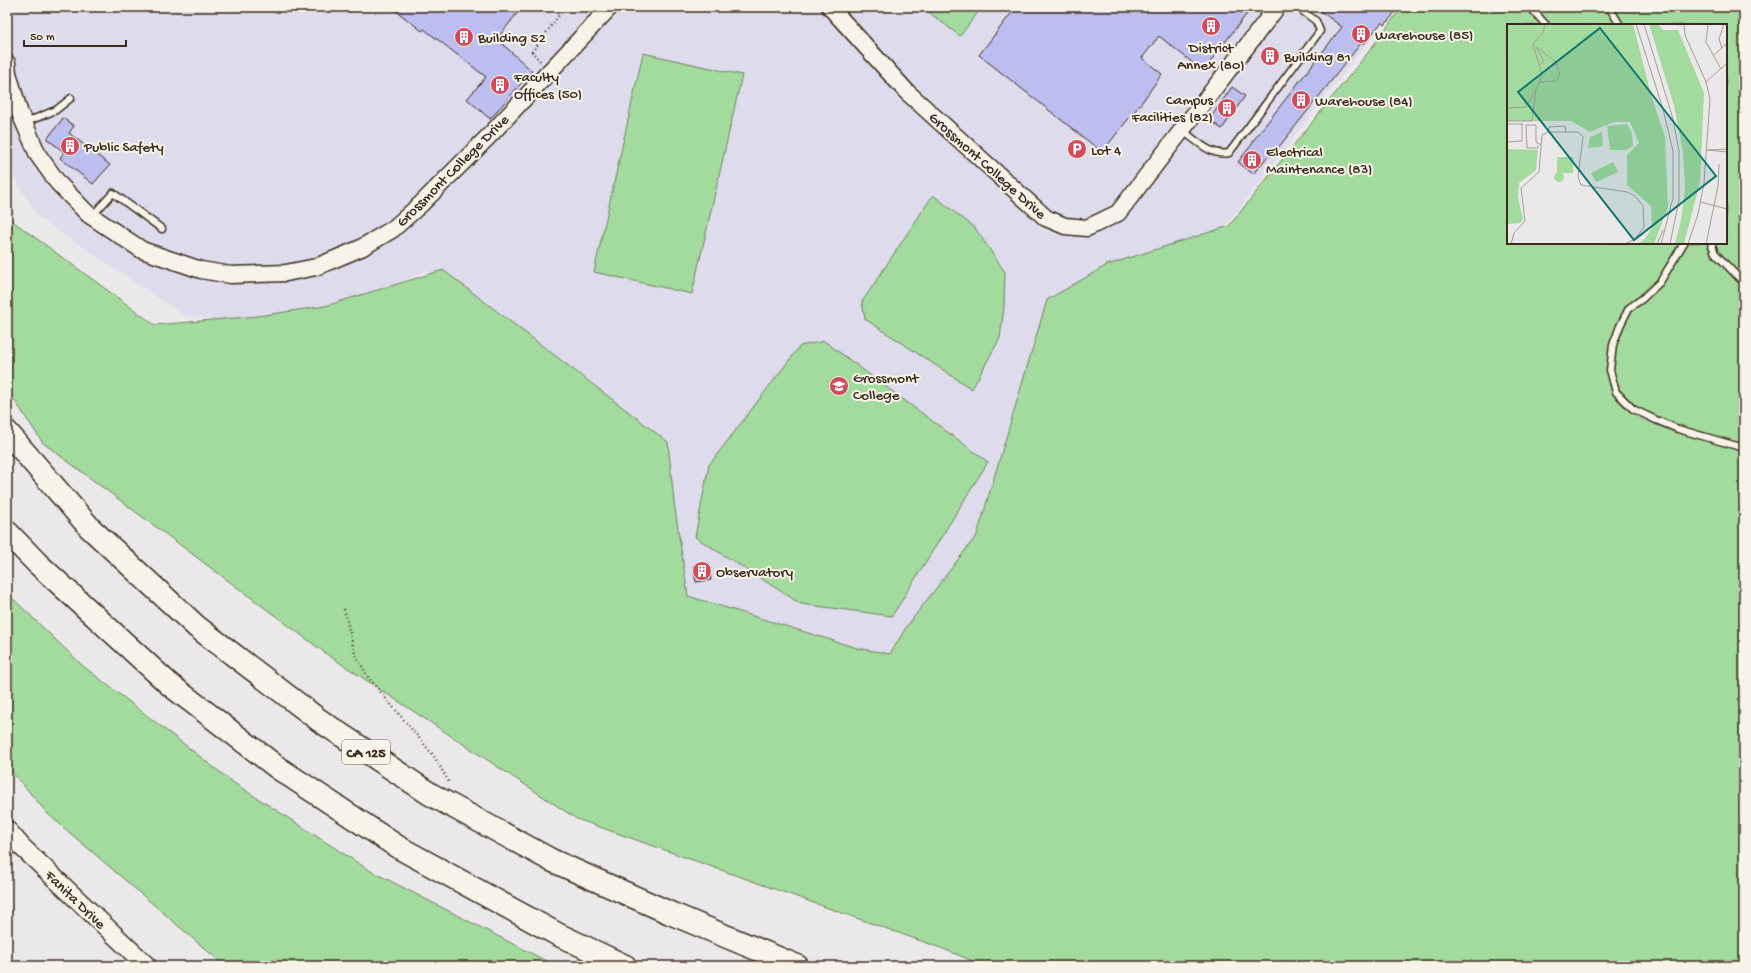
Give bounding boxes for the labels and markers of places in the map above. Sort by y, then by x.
building icon: District Annex (80) [1200,15,1222,37]
building icon: Warehouse (85) [1350,23,1372,45]
building icon: Building 52 [453,26,475,48]
place label: Warehouse (85) [1375,27,1473,45]
place label: Building 52 [477,30,546,48]
place label: District Annex (80) [1177,40,1245,75]
building icon: Building 81 [1259,45,1281,67]
place label: Building 81 [1283,49,1351,67]
place label: Faculty Offices (50) [513,69,582,104]
building icon: Faculty Offices (50) [489,74,511,96]
building icon: Warehouse (84) [1290,89,1312,111]
place label: Campus Facilities (82) [1131,92,1213,127]
place label: Warehouse (84) [1315,93,1413,111]
building icon: Campus Facilities (82) [1216,97,1238,119]
building icon: Public Safety [59,135,81,157]
parking icon: Lot 4 [1066,138,1088,160]
place label: Public Safety [83,139,164,157]
place label: Lot 4 [1091,142,1121,160]
place label: Electrical Maintenance (83) [1266,144,1372,179]
building icon: Electrical Maintenance (83) [1241,149,1263,171]
place label: Grossmont College [853,370,920,405]
school or university icon: Grossmont College [828,375,850,397]
building icon: Observatory [691,560,713,582]
place label: Observatory [716,564,794,582]

